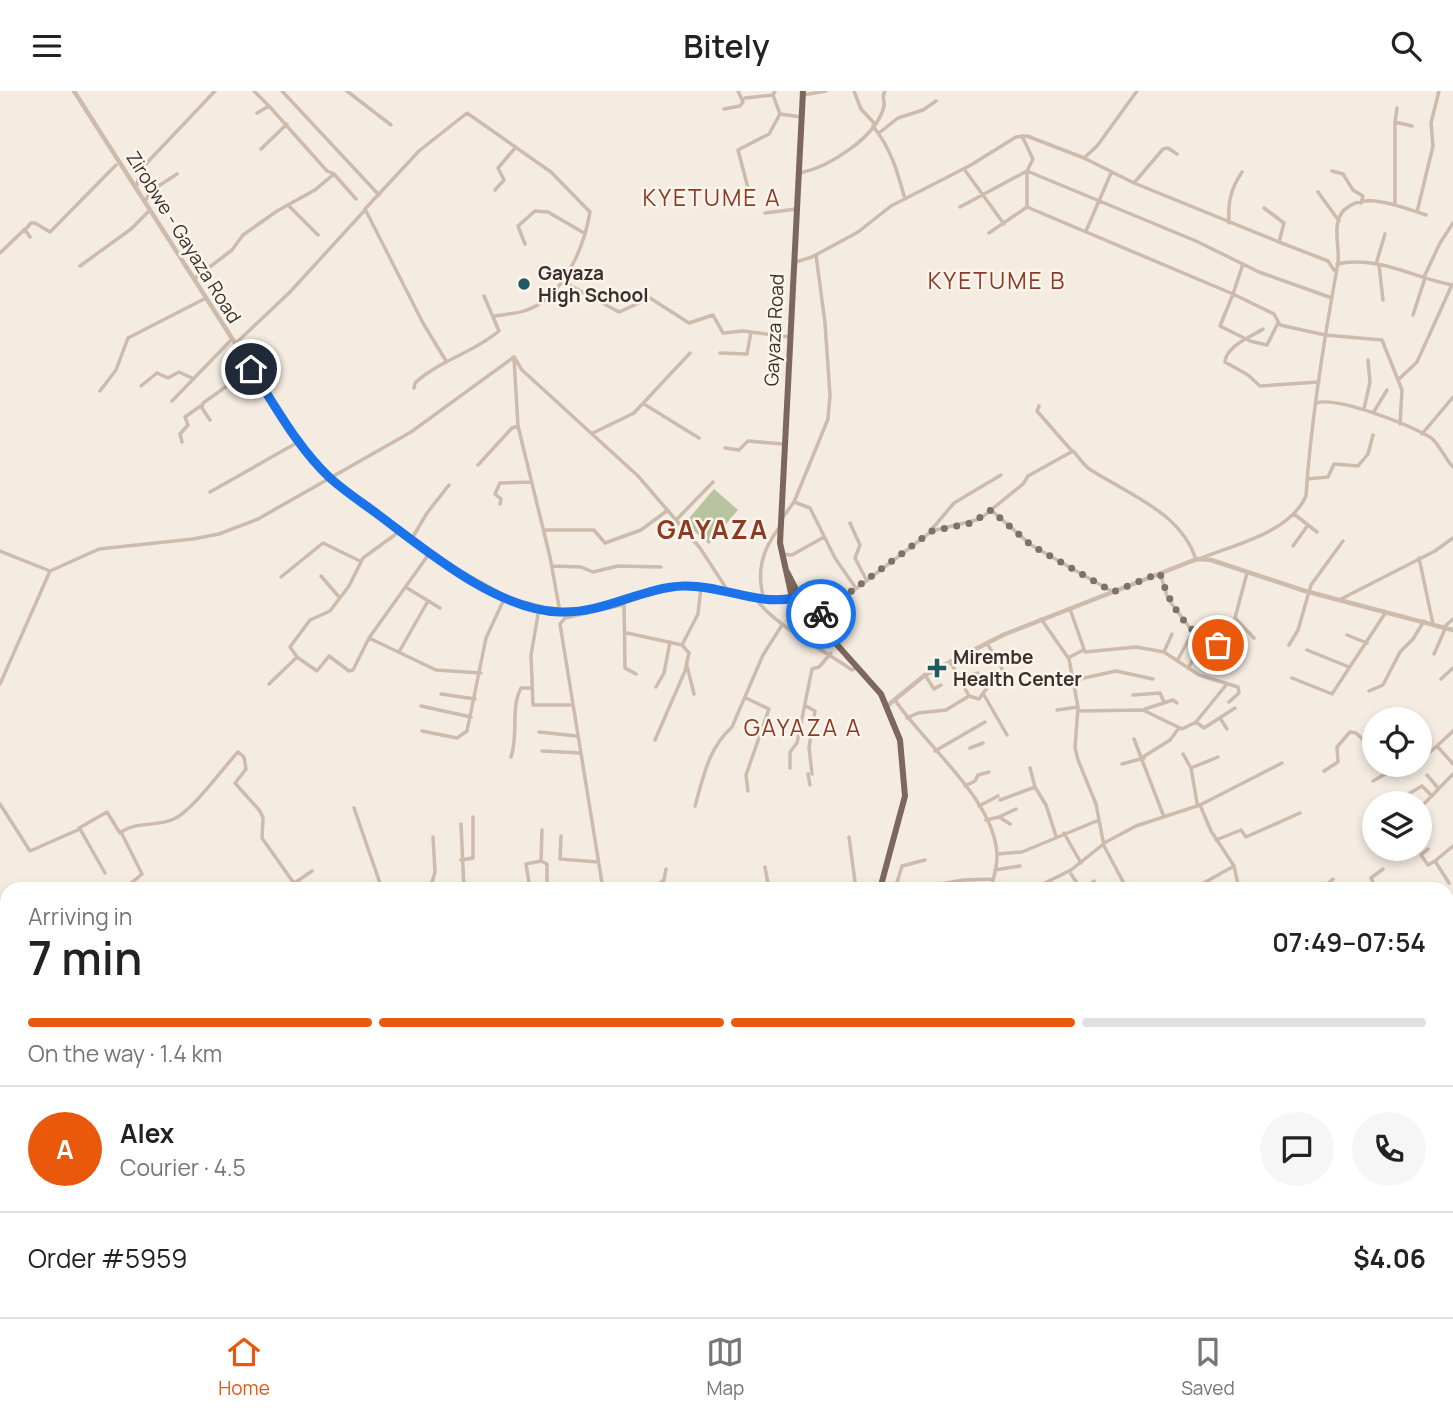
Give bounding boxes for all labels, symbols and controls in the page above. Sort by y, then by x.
text: Bitely [683,24,770,68]
icon: menu [28,27,66,65]
icon: search [1387,27,1425,65]
street label: Zirobwe - Gayaza Road [120,146,248,328]
district label: KYETUME A [642,181,782,213]
place label: Gayaza High School [538,260,649,308]
district label: KYETUME B [928,264,1066,296]
street label: Gayaza Road [758,273,790,387]
marker: Gayaza High School [516,276,532,292]
pin [221,339,281,399]
icon: home [232,350,270,388]
district label: GAYAZA [657,511,769,547]
courier [786,579,856,649]
icon: bike [802,595,840,633]
pin [1188,615,1248,675]
icon: bag [1199,626,1237,664]
place label: Mirembe Health Center [953,644,1082,692]
marker: Mirembe Health Center [927,658,947,678]
map controls [1362,707,1432,861]
button: locate [1362,707,1432,777]
district label: GAYAZA A [744,711,862,743]
button: layers [1362,791,1432,861]
text: Arriving in [28,900,133,932]
text: 07:49–07:54 [1272,924,1426,960]
text: 7 min [28,926,142,989]
text: On the way · 1.4 km [28,1037,222,1069]
button: chat [1260,1112,1334,1186]
button: phone [1352,1112,1426,1186]
text: Alex [120,1115,174,1151]
text: A [56,1131,74,1167]
text: Courier · 4.5 [120,1151,246,1183]
text: Order #5959 [28,1240,187,1276]
text: $4.06 [1353,1240,1426,1276]
tab: Home [218,1333,270,1401]
tab: Map [706,1333,744,1401]
tab: Saved [1181,1333,1235,1401]

